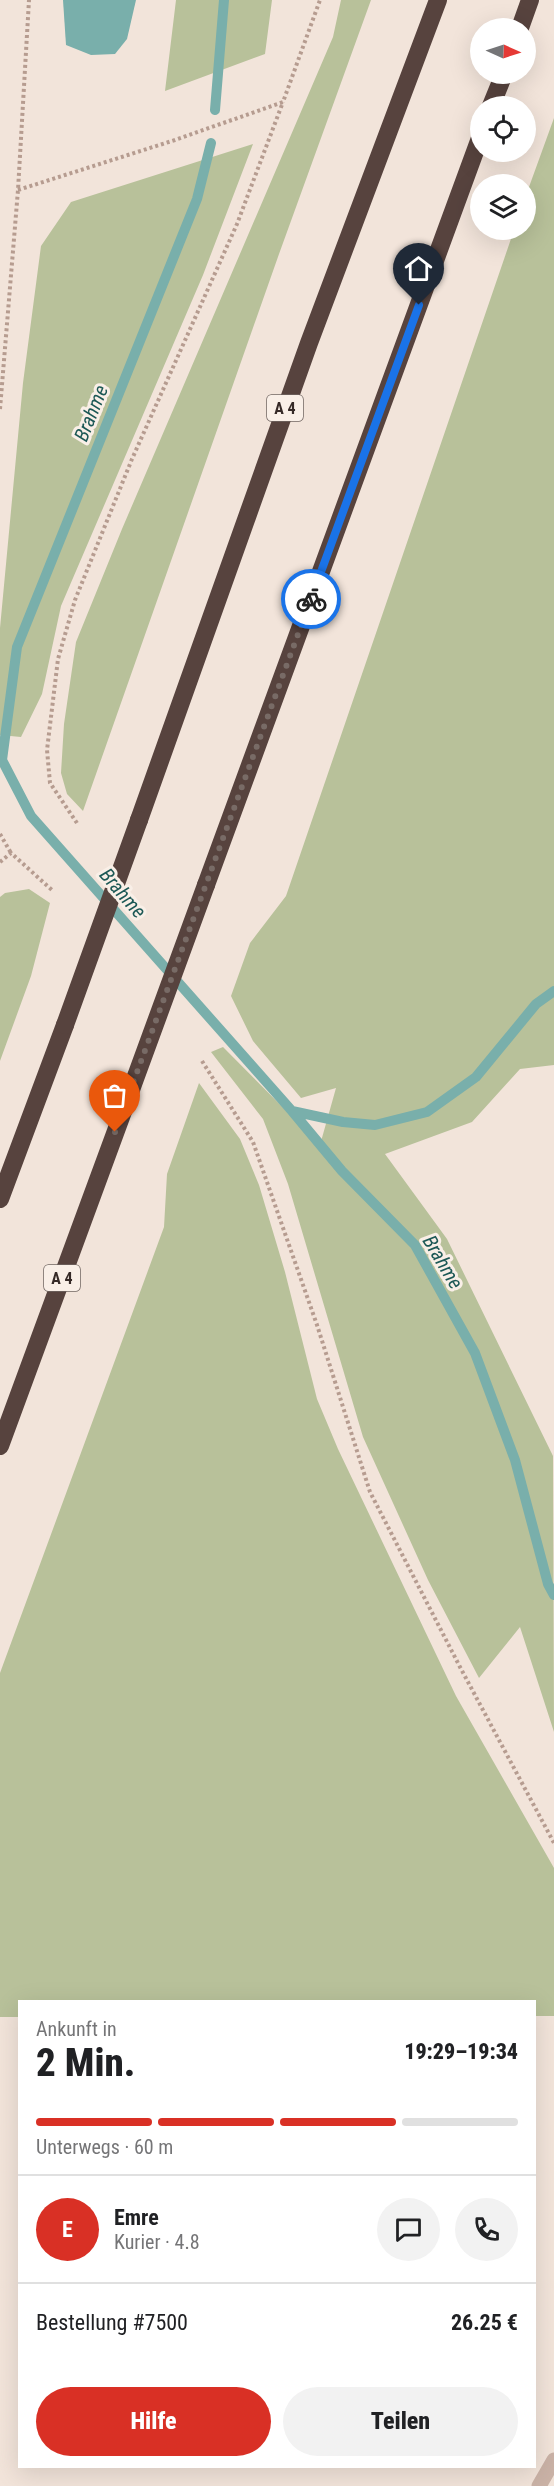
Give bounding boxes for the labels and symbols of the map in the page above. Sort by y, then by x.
north arrow [470,18,536,84]
pin [393,243,444,305]
water label: Brahme [69,381,113,445]
road number: A 4 [267,395,303,421]
courier [281,569,341,629]
water label: Brahme [95,863,151,923]
pin [89,1070,140,1132]
water label: Brahme [418,1231,468,1293]
road number: A 4 [44,1265,80,1291]

